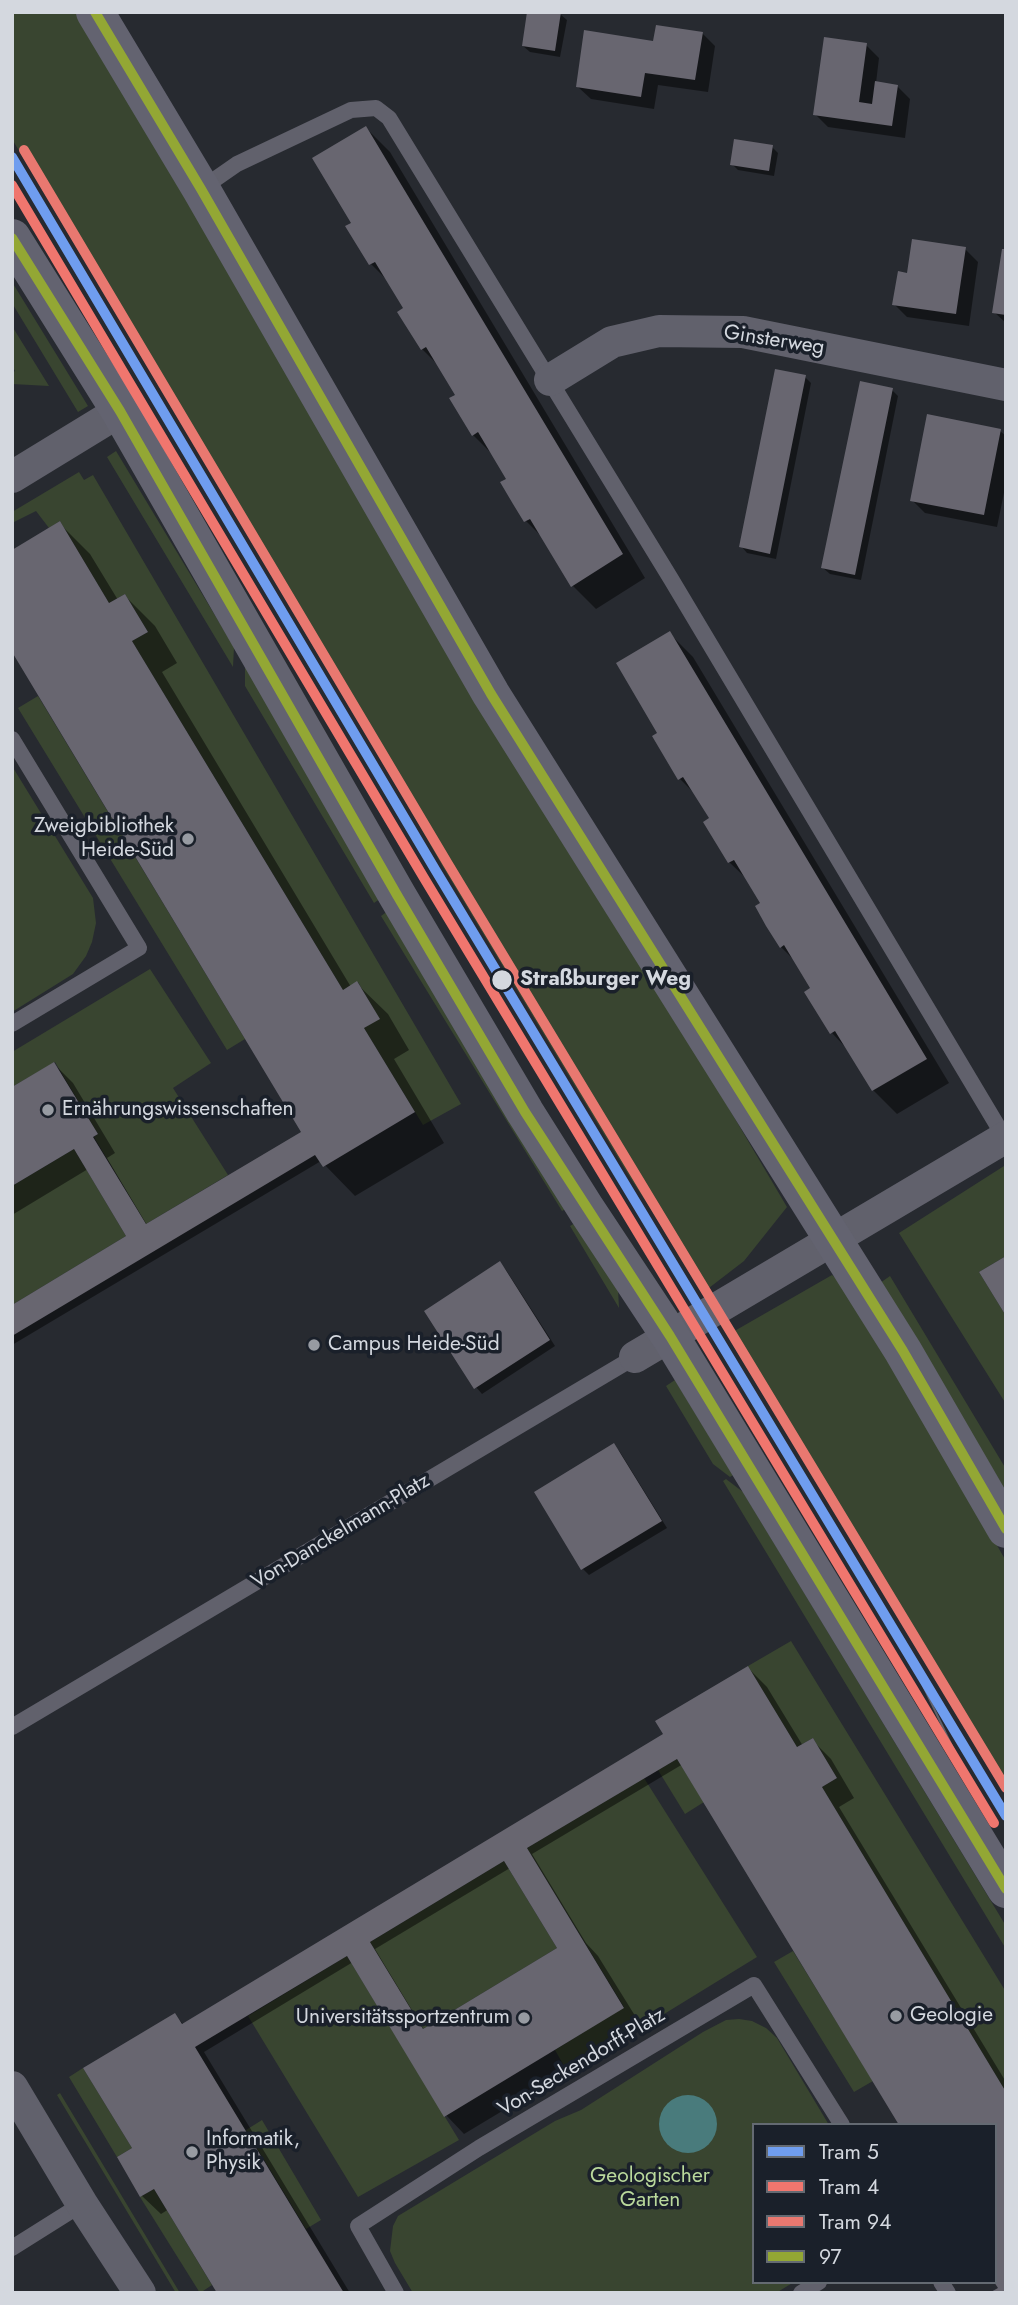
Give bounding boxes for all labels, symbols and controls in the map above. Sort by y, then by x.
street label: Ginsterweg [722,321,826,361]
place label: Zweigbibliothek Heide-Süd [34,814,174,864]
marker: Zweigbibliothek Heide-Süd [180,831,196,847]
place label: Straßburger Weg [520,967,691,993]
marker: Straßburger Weg [490,968,514,992]
place label: Ernährungswissenschaften [62,1097,294,1123]
marker: Ernährungswissenschaften [40,1102,56,1118]
place label: Campus Heide-Süd [328,1332,500,1358]
marker: Campus Heide-Süd [306,1337,322,1353]
street label: Von-Danckelmann-Platz [247,1469,435,1595]
street label: Von-Seckendorff-Platz [494,2003,670,2123]
place label: Geologie [910,2003,993,2029]
place label: Universitätssportzentrum [296,2005,510,2031]
marker: Geologie [888,2008,904,2024]
marker: Universitätssportzentrum [516,2010,532,2026]
legend [752,2123,997,2284]
place label: Informatik, Physik [206,2127,300,2177]
text: Tram 5 [819,2137,879,2167]
marker: Informatik, Physik [184,2144,200,2160]
park label: Geologischer Garten [590,2164,710,2214]
text: Tram 4 [819,2172,879,2202]
text: Tram 94 [819,2207,891,2237]
text: 97 [819,2242,842,2272]

